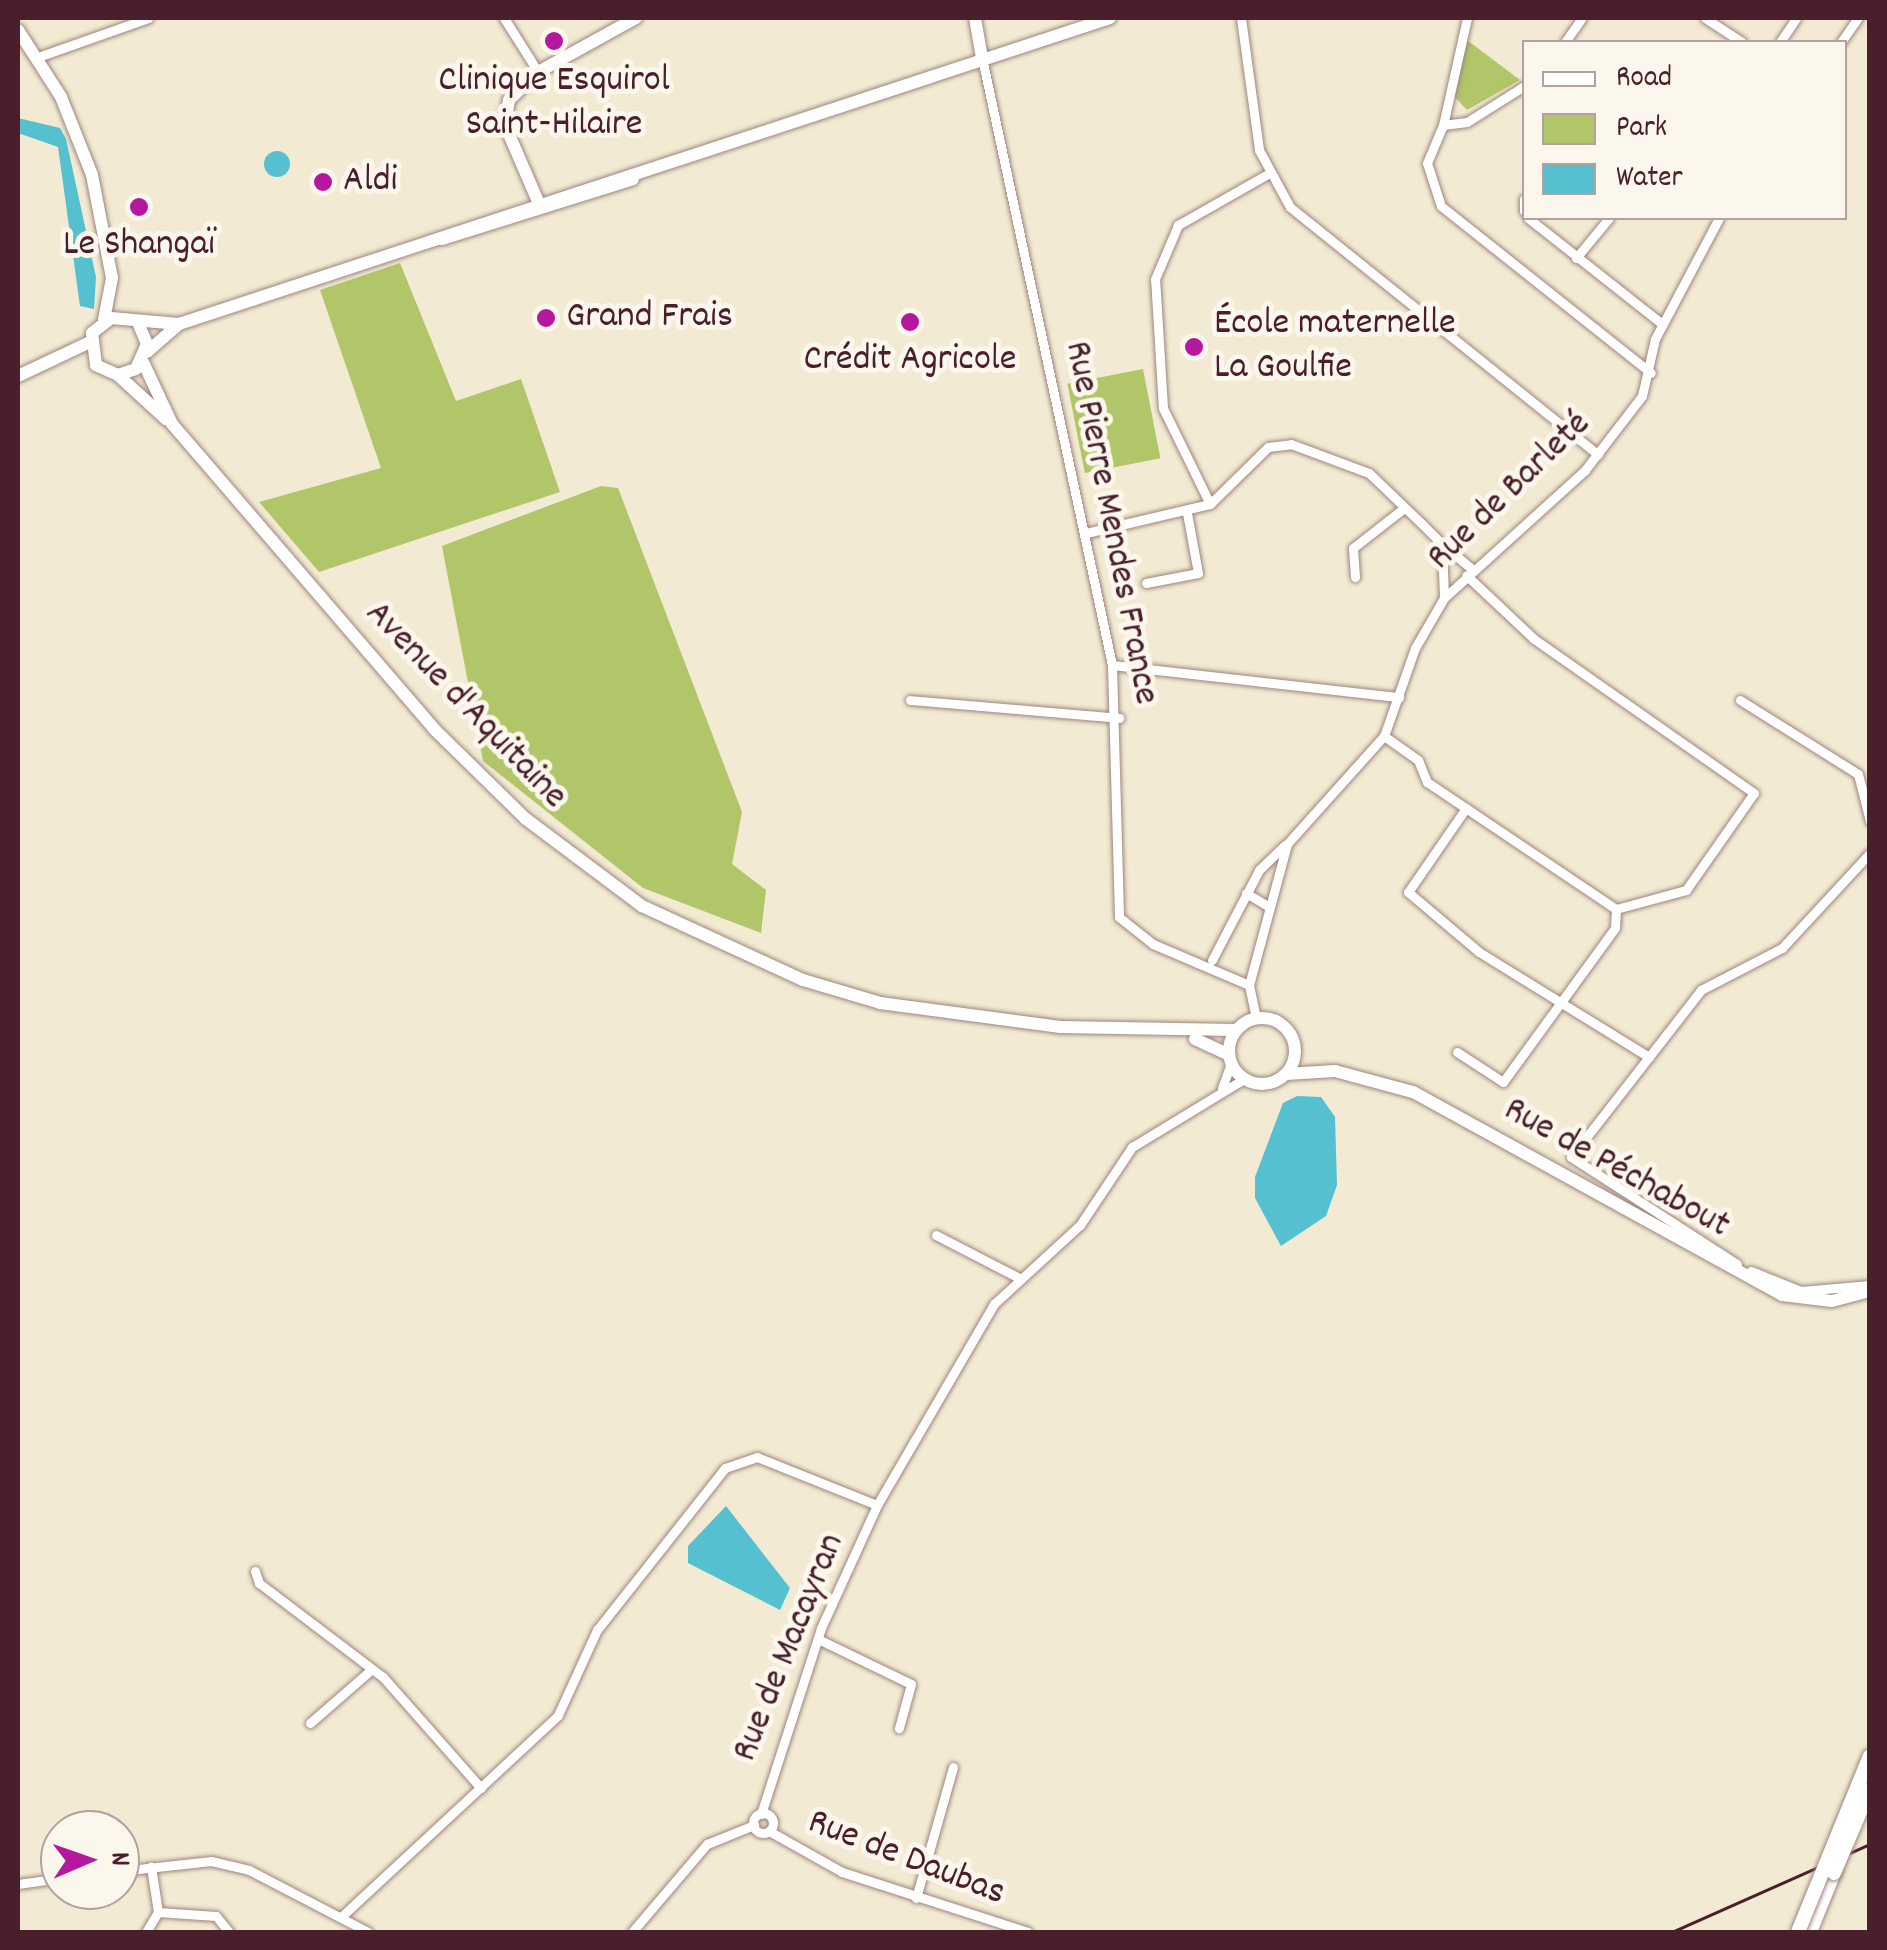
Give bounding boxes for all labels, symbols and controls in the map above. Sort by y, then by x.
marker: Clinique Esquirol Saint-Hilaire [541,28,567,54]
legend [1522,40,1847,220]
text: Road [1616,58,1672,101]
place label: Clinique Esquirol Saint-Hilaire [438,59,670,148]
text: Park [1616,108,1667,151]
text: Water [1616,158,1683,201]
place label: Aldi [343,159,398,205]
marker: Aldi [312,171,334,193]
marker: Le Shangaï [128,196,150,218]
place label: Le Shangaï [63,223,215,269]
place label: Grand Frais [566,295,733,341]
place label: École maternelle La Goulfie [1214,302,1456,392]
marker: Grand Frais [535,307,557,329]
marker: Crédit Agricole [899,311,921,333]
marker: École maternelle La Goulfie [1183,336,1205,358]
place label: Crédit Agricole [803,338,1017,384]
street label: Rue Pierre Mendes France [1052,338,1168,708]
street label: Rue de Barleté [1419,403,1601,581]
street label: Avenue d'Aquitaine [354,592,576,820]
street label: Rue de Péchabout [1495,1088,1737,1250]
street label: Rue de Macayran [724,1527,856,1769]
street label: Rue de Daubas [801,1801,1011,1917]
north arrow [40,1810,140,1910]
text: N [98,1851,138,1867]

